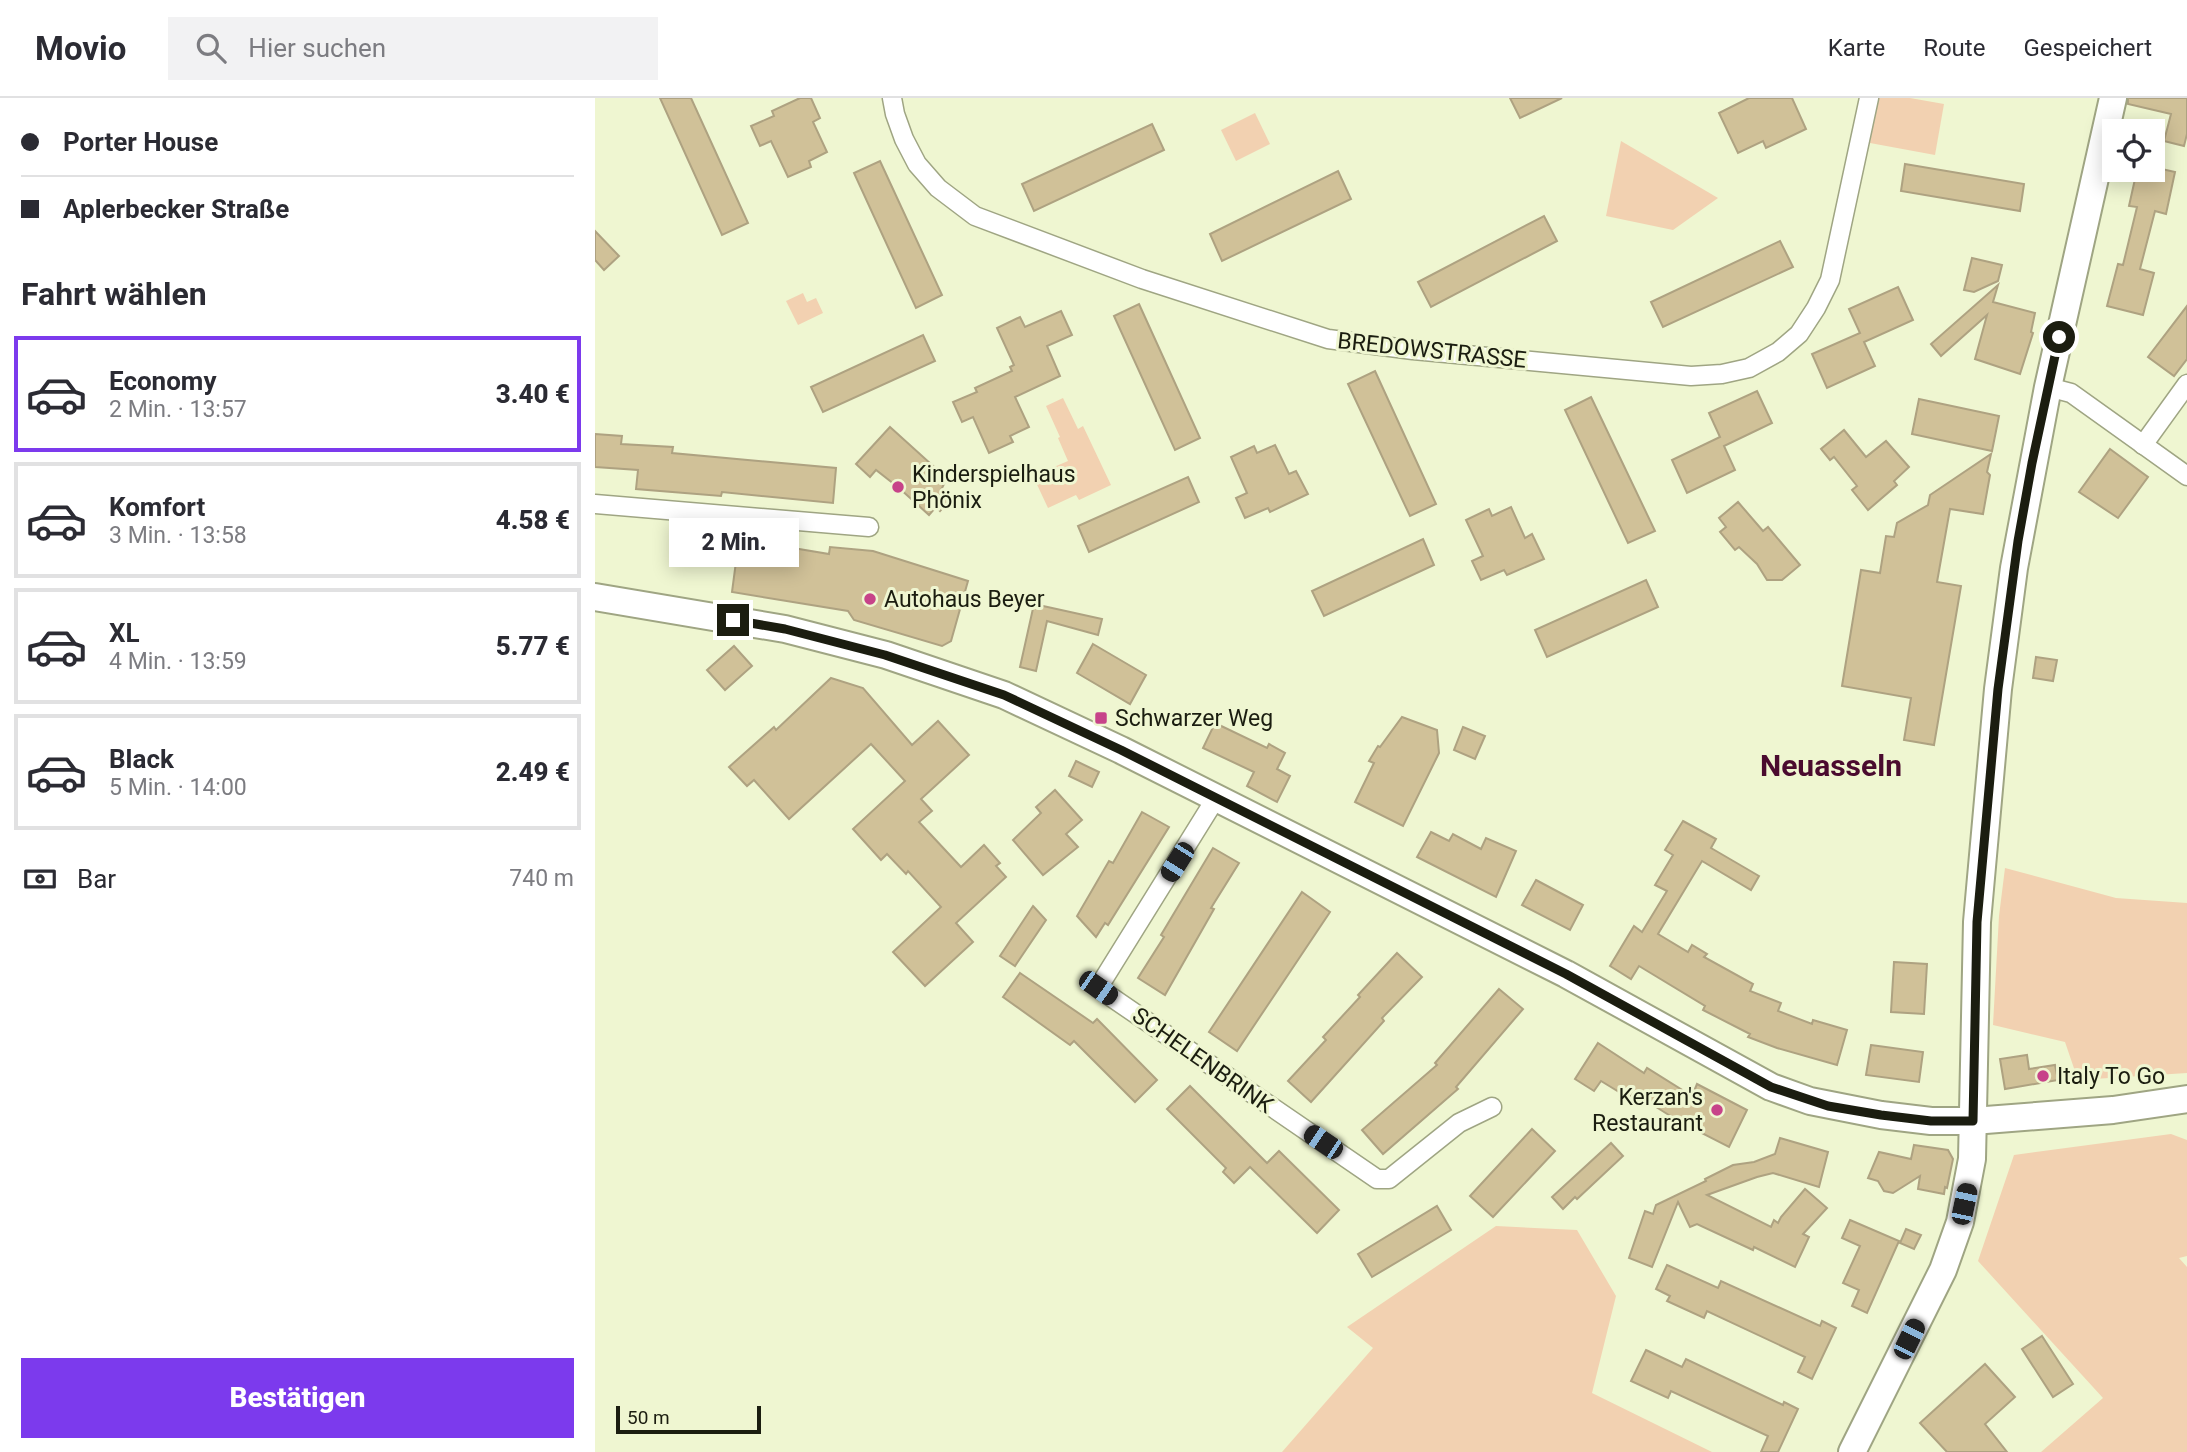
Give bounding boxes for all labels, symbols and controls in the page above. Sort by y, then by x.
search box [168,17,658,80]
text: Movio [35,29,126,68]
icon: search [192,29,230,67]
text: Hier suchen [248,33,386,63]
text: Karte [1828,34,1885,62]
text: Route [1923,34,1985,62]
text: Gespeichert [2023,34,2152,62]
map controls [2102,119,2165,182]
button: locate [2102,119,2165,182]
text: Porter House [63,127,218,157]
text: Aplerbecker Straße [63,194,289,224]
text: Fahrt wählen [21,275,207,313]
route start [2043,321,2075,353]
street label: BREDOWSTRASSE [1336,327,1528,374]
icon: car [25,363,88,426]
text: Economy [109,366,216,396]
text: 3.40 € [496,379,570,409]
text: 2 Min. · 13:57 [109,396,247,423]
place label: Kinderspielhaus Phönix [912,461,1076,514]
marker: Kinderspielhaus Phönix [890,479,906,495]
icon: car [25,489,88,552]
text: Komfort [109,492,205,522]
text: 4.58 € [496,505,570,535]
callout: 2 Min. [668,518,798,568]
text: 3 Min. · 13:58 [109,522,247,549]
text: 2 Min. [701,529,767,556]
place label: Autohaus Beyer [884,586,1045,613]
marker: Autohaus Beyer [862,591,878,607]
route end [717,604,749,636]
icon: car [25,615,88,678]
text: XL [109,618,140,648]
text: 5.77 € [496,631,570,661]
text: 4 Min. · 13:59 [109,648,247,675]
place label: Schwarzer Weg [1115,705,1273,732]
marker: Schwarzer Weg [1093,710,1109,726]
icon: car [25,741,88,804]
text: Black [109,744,174,774]
district label: Neuasseln [1760,748,1902,783]
text: 2.49 € [496,757,570,787]
text: 5 Min. · 14:00 [109,774,247,801]
car [1157,839,1198,885]
icon: cash [21,860,59,898]
text: Bar [77,864,116,894]
text: 740 m [509,865,574,892]
car [1075,967,1122,1009]
street label: SCHELENBRINK [1127,1002,1279,1119]
place label: Italy To Go [2057,1063,2165,1090]
marker: Italy To Go [2035,1068,2051,1084]
place label: Kerzan's Restaurant [1592,1084,1703,1137]
marker: Kerzan's Restaurant [1709,1102,1725,1118]
car [1300,1122,1347,1162]
car [1950,1181,1979,1227]
car [1891,1316,1928,1362]
button: Bestätigen [21,1358,574,1438]
scale bar [616,1403,761,1435]
text: 50 m [627,1406,670,1429]

